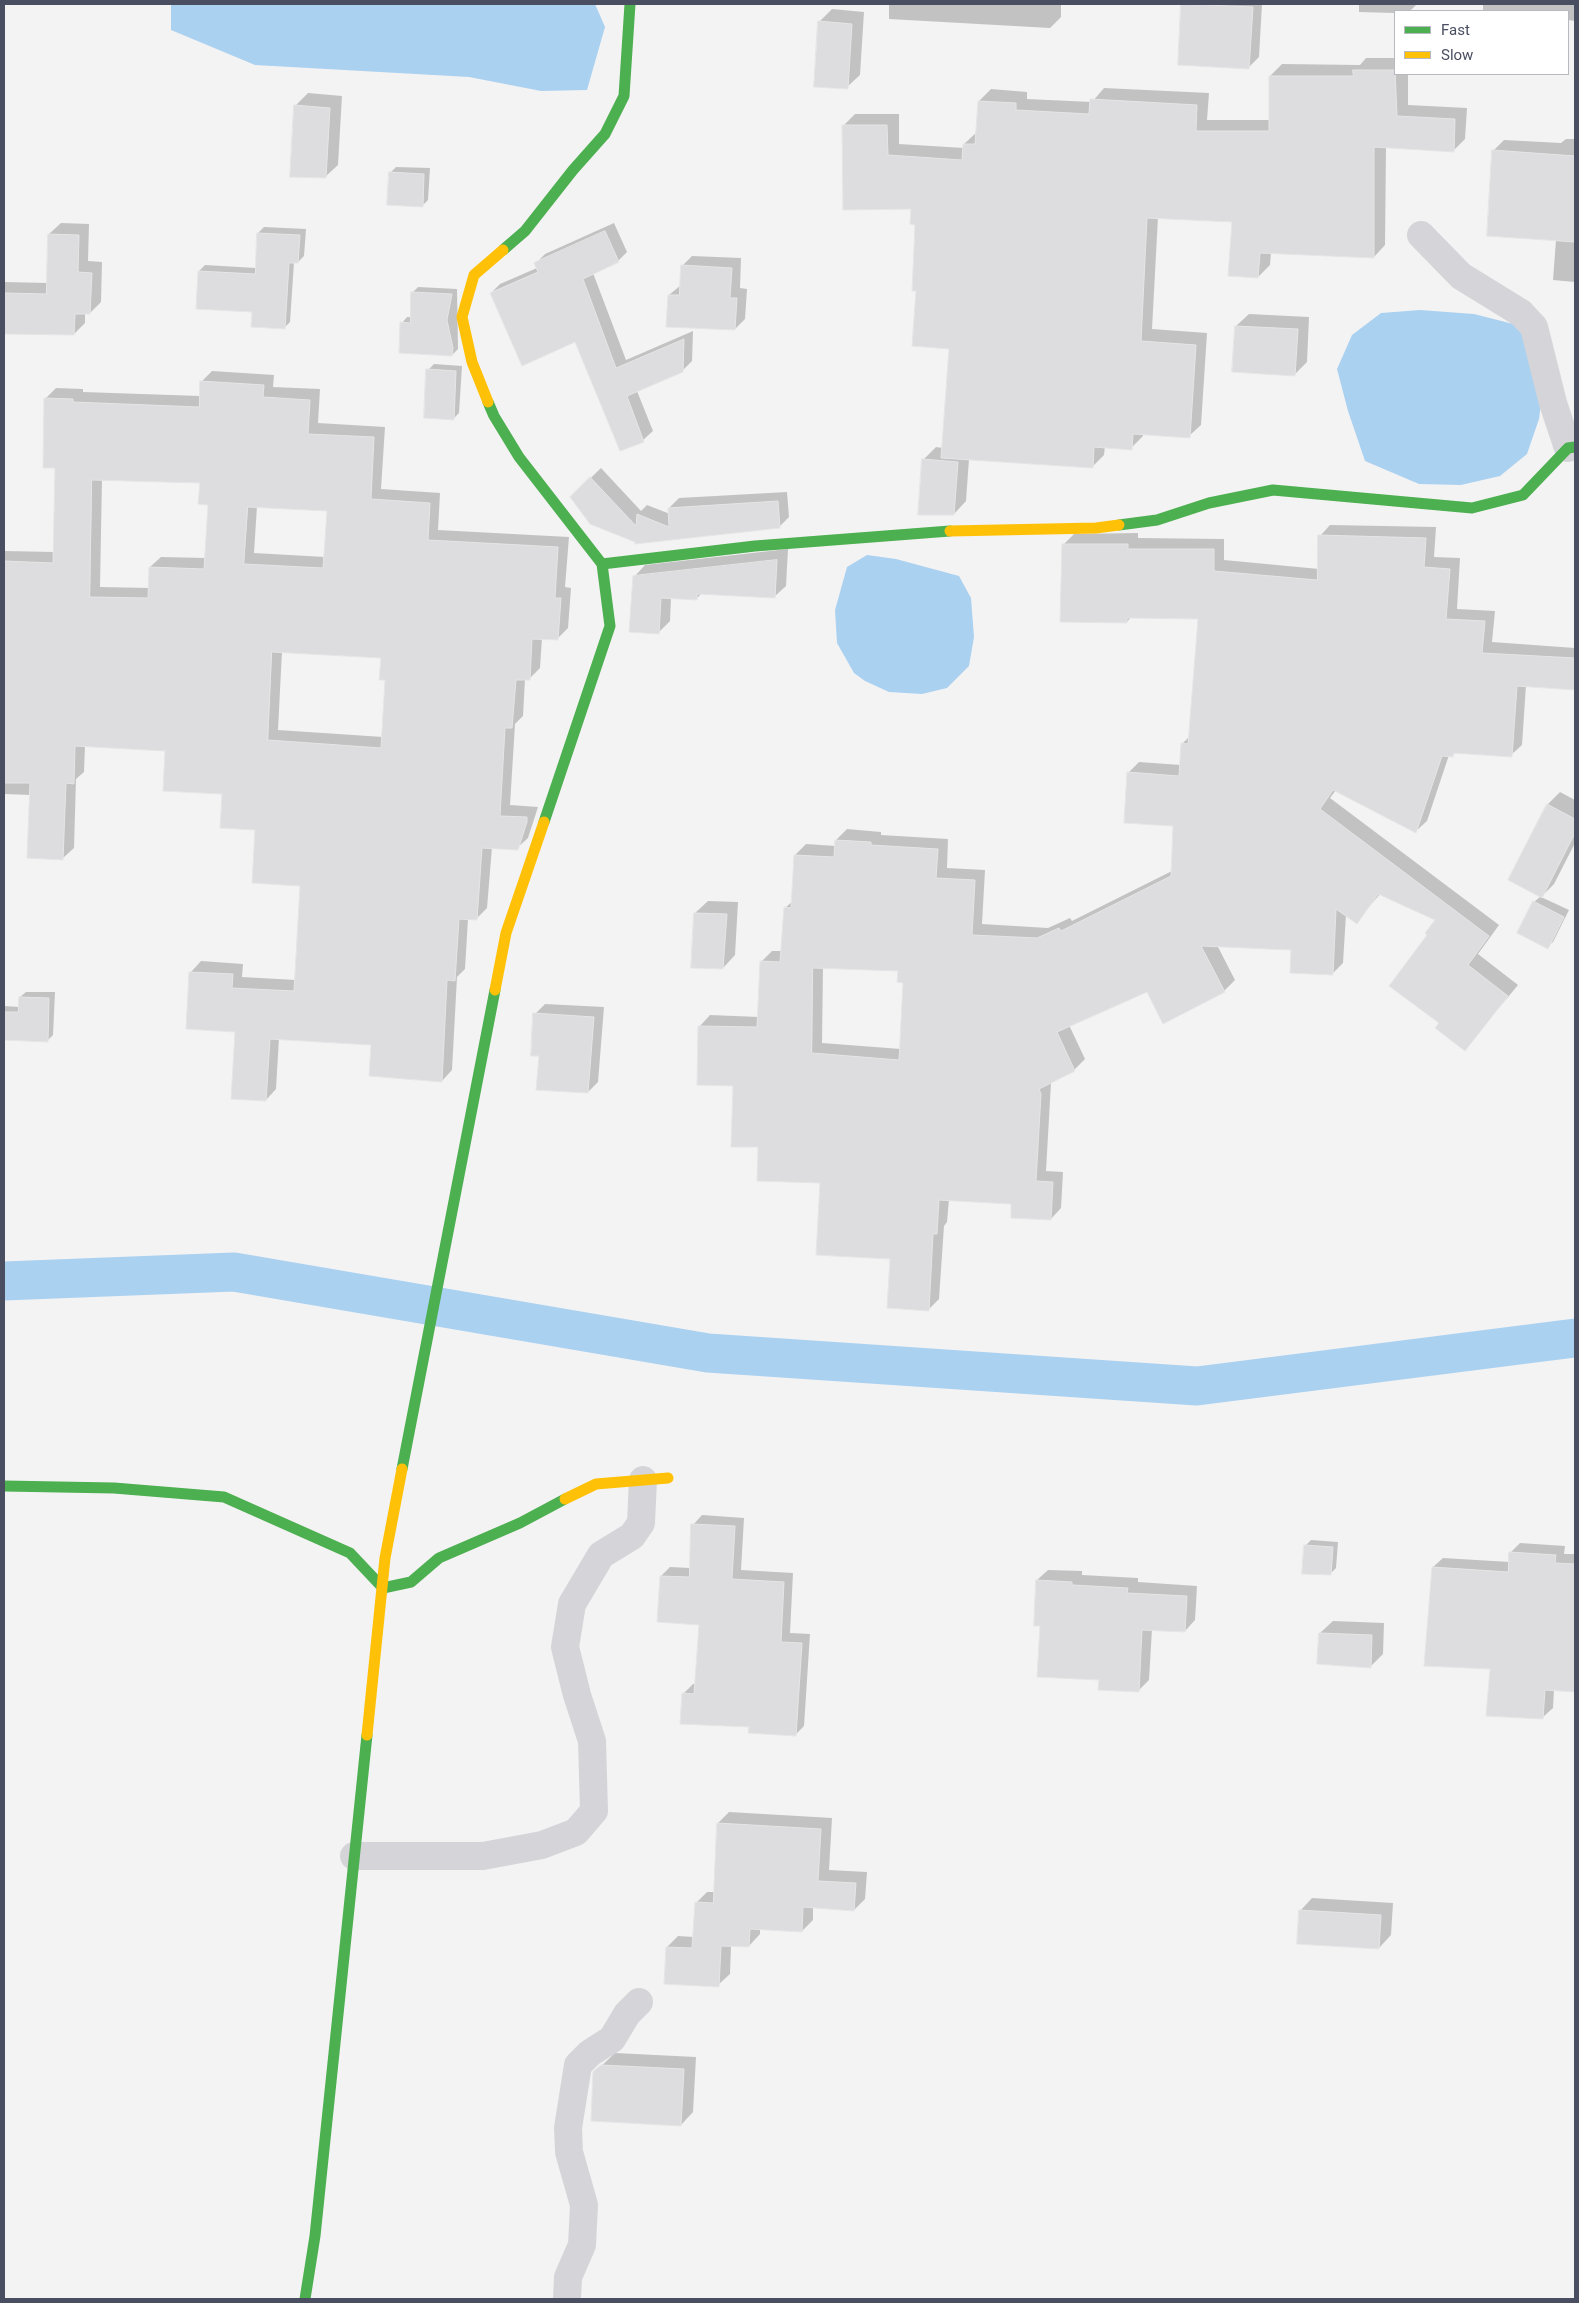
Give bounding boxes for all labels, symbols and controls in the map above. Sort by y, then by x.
legend [1394,10,1569,75]
text: Fast [1441,21,1470,39]
text: Slow [1441,46,1473,64]

